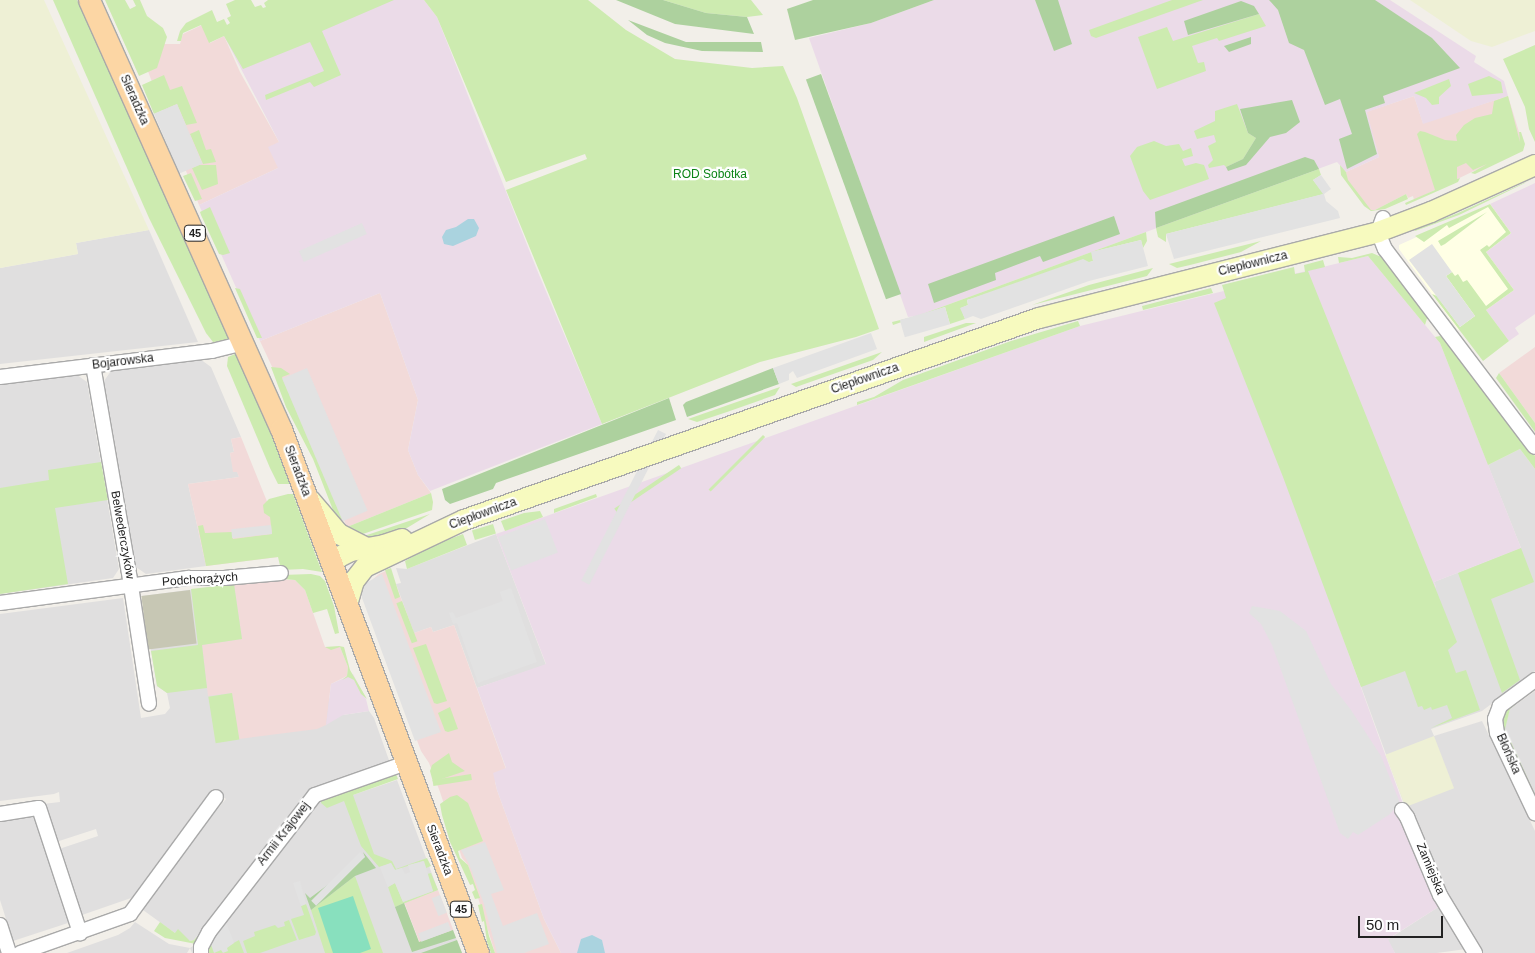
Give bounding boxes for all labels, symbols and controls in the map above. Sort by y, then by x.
street label: Sieradzka [117,73,151,127]
park label: ROD Sobótka [673,168,747,182]
road number: 45 [184,224,206,242]
street label: Ciepłownicza [1217,248,1289,280]
street label: Bojarowska [91,351,155,373]
street label: Ciepłownicza [829,361,901,397]
street label: Sieradzka [281,444,313,498]
street label: Belwederczyków [107,490,137,580]
street label: Ciepłownicza [447,495,519,533]
street label: Podchorążych [162,570,238,590]
street label: Błońska [1493,732,1523,776]
street label: Armii Krajowej [255,799,313,869]
street label: Sieradzka [423,823,455,877]
street label: Zamiejska [1413,841,1447,897]
road number: 45 [450,901,472,918]
scale bar [1360,906,1445,938]
text: 50 m [1366,916,1399,933]

